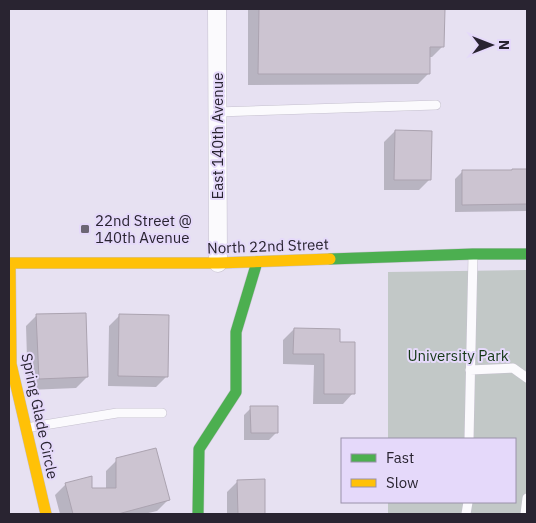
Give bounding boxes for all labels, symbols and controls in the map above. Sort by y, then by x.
north arrow [466,20,516,70]
text: N [495,40,513,50]
street label: East 140th Avenue [208,72,227,200]
place label: 22nd Street @ 140th Avenue [95,211,192,247]
marker: 22nd Street @ 140th Avenue [79,223,91,235]
street label: North 22nd Street [207,234,329,258]
park label: University Park [407,346,509,365]
street label: Spring Glade Circle [17,351,63,481]
legend [341,438,516,503]
text: Fast [386,448,414,467]
text: Slow [386,473,419,492]

